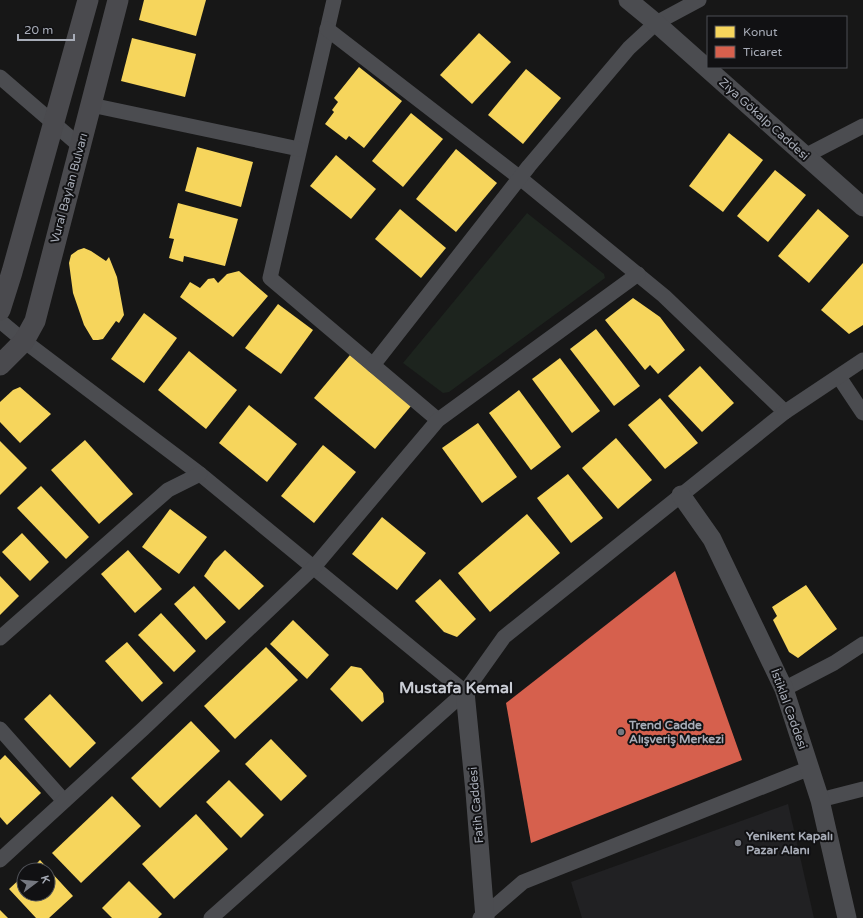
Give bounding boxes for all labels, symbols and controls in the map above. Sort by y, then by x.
scale bar [18,16,74,42]
legend [707,16,847,68]
text: 20 m [24,23,53,37]
text: Konut [743,25,778,39]
text: Ticaret [743,45,783,59]
street label: Ziya Gökalp Caddesi [716,75,812,163]
street label: Vural Baylan Bulvarı [48,131,90,245]
street label: İstiklal Caddesi [768,667,810,751]
district label: Mustafa Kemal [399,678,513,698]
place label: Trend Cadde Alışveriş Merkezi [628,718,724,747]
marker: Trend Cadde Alışveriş Merkezi [616,727,626,737]
street label: Fatih Caddesi [466,766,486,844]
place label: Yenikent Kapalı Pazar Alanı [746,829,833,857]
marker: Yenikent Kapalı Pazar Alanı [733,838,743,848]
north arrow [16,862,56,902]
text: K [38,874,53,885]

